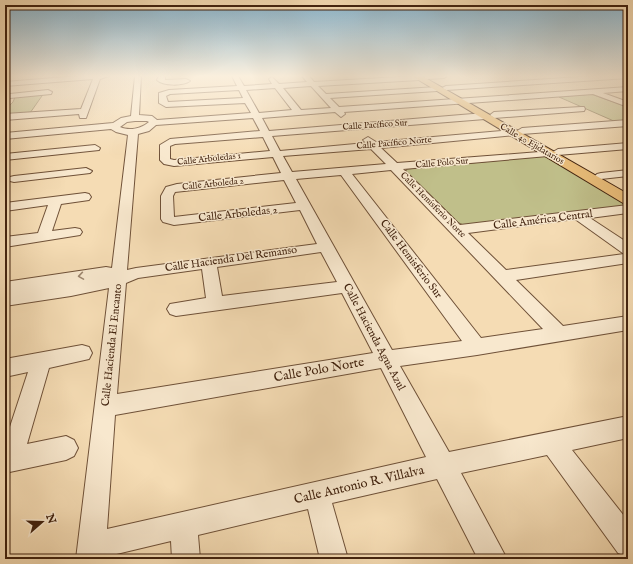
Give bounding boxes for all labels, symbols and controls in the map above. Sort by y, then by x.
street label: Calle Pacífico Sur [342,117,409,133]
street label: Calle 40 Ejidatarios [498,121,566,167]
street label: Calle Pacífico Norte [356,134,432,152]
street label: Calle Arboledas 1 [177,150,241,168]
street label: Calle Polo Sur [415,155,470,171]
street label: Calle Hemisferio Norte [398,170,468,240]
street label: Calle Arboleda 2 [182,175,244,193]
street label: Calle Arboledas 2 [198,203,278,225]
street label: Calle América Central [492,207,594,233]
street label: Calle Hemisferio Sur [377,217,445,301]
street label: Calle Hacienda Del Remanso [164,243,298,275]
one-way arrow [78,271,84,280]
street label: Calle Hacienda Agua Azul [340,281,408,393]
street label: Calle Hacienda El Encanto [99,283,125,407]
street label: Calle Polo Norte [273,354,366,386]
street label: Calle Antonio R. Villalva [292,462,426,508]
north arrow [22,502,62,542]
text: N [42,511,59,526]

